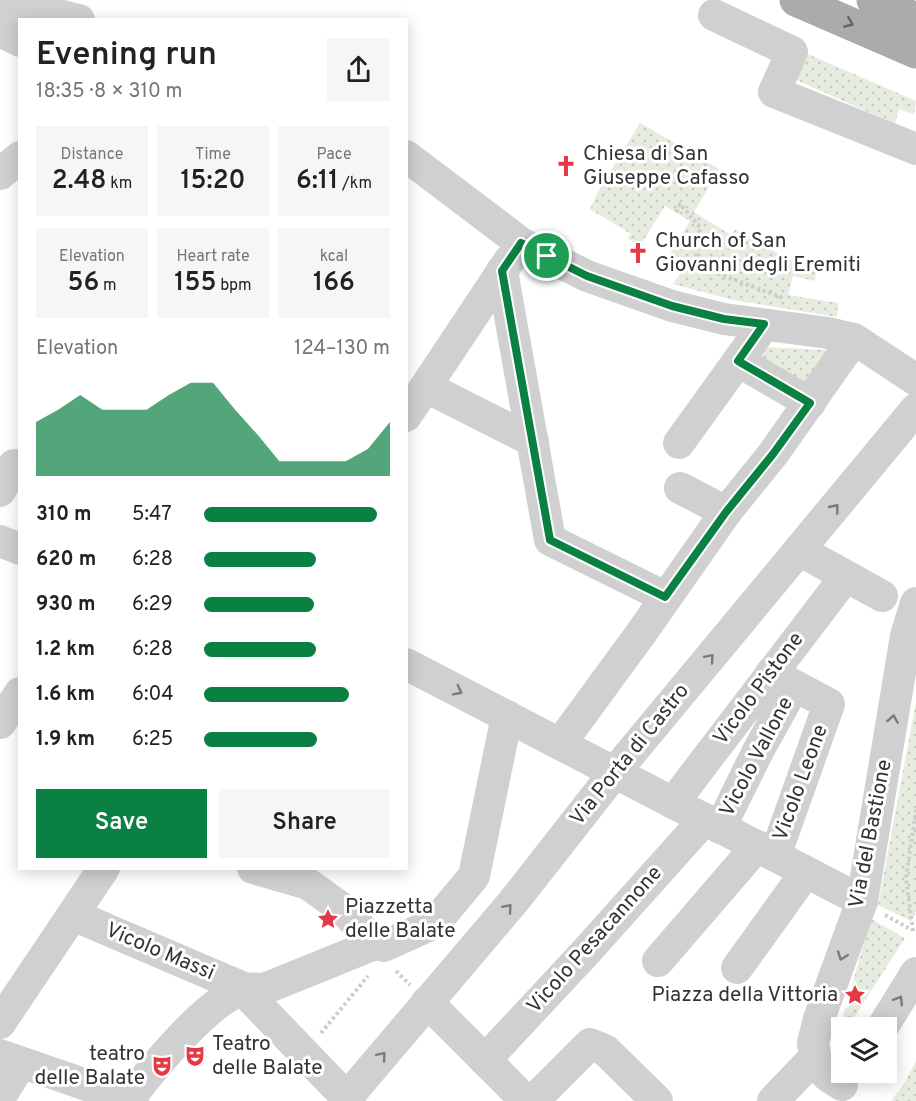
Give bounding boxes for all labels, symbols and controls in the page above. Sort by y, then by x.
one-way arrow [843,16,854,28]
text: Evening run [36,35,217,77]
button: share [327,38,390,101]
text: 18:35 · 8 × 310 m [36,79,183,105]
place label: Chiesa di San Giuseppe Cafasso [583,141,750,192]
text: Distance [61,145,123,165]
text: Time [195,145,231,165]
text: Pace [316,145,352,165]
church icon: Chiesa di San Giuseppe Cafasso [554,154,578,178]
text: 2.48 [52,165,106,198]
text: 15:20 [180,165,246,198]
text: 6:11 [296,165,338,198]
text: km [106,174,132,194]
text: /km [338,174,372,194]
place label: Church of San Giovanni degli Eremiti [655,228,861,279]
pin [521,230,572,281]
icon: arrive [530,239,563,272]
church icon: Church of San Giovanni degli Eremiti [626,241,650,265]
text: Elevation [59,247,125,267]
text: Heart rate [176,247,250,267]
text: kcal [320,247,348,267]
text: 56 [67,267,99,300]
text: 155 [174,267,216,300]
text: 166 [313,267,355,300]
text: m [99,276,117,296]
text: bpm [216,276,252,296]
text: Elevation [36,336,118,362]
text: 124–130 m [294,336,390,362]
text: 310 m [36,502,92,528]
text: 5:47 [132,502,172,528]
one-way arrow [827,504,838,515]
text: 620 m [36,547,96,573]
text: 6:28 [132,547,173,573]
text: 930 m [36,592,96,618]
text: 6:29 [132,592,173,618]
street label: Vicolo Pistone [708,627,810,751]
text: 1.2 km [36,637,95,663]
text: 6:28 [132,637,173,663]
one-way arrow [702,654,713,665]
street label: Via Porta di Castro [564,679,696,831]
text: 1.6 km [36,682,95,708]
text: 6:04 [132,682,174,708]
one-way arrow [452,684,463,695]
street label: Vicolo Vallone [714,692,800,822]
one-way arrow [886,714,898,724]
street label: Vicolo Leone [767,721,835,845]
text: 1.9 km [36,727,95,753]
text: 6:25 [132,727,173,753]
street label: Via del Bastione [843,757,899,911]
button: Save [36,789,207,858]
button: Share [219,789,390,858]
street label: Vicolo Pesacannone [521,860,669,1020]
place label: Piazzetta delle Balate [345,894,456,945]
one-way arrow [501,904,512,915]
place icon: Piazzetta delle Balate [316,907,340,931]
street label: Vicolo Massi [101,917,219,987]
one-way arrow [836,950,849,961]
place label: Piazza della Vittoria [652,982,838,1009]
place icon: Piazza della Vittoria [843,983,867,1007]
one-way arrow [892,996,904,1006]
map controls [831,1017,897,1083]
button: layers [831,1017,897,1083]
place label: Teatro delle Balate [212,1031,323,1082]
place label: teatro delle Balate [34,1041,145,1092]
theatre icon: Teatro delle Balate [183,1044,207,1068]
one-way arrow [374,1052,385,1063]
theatre icon: teatro delle Balate [150,1054,174,1078]

